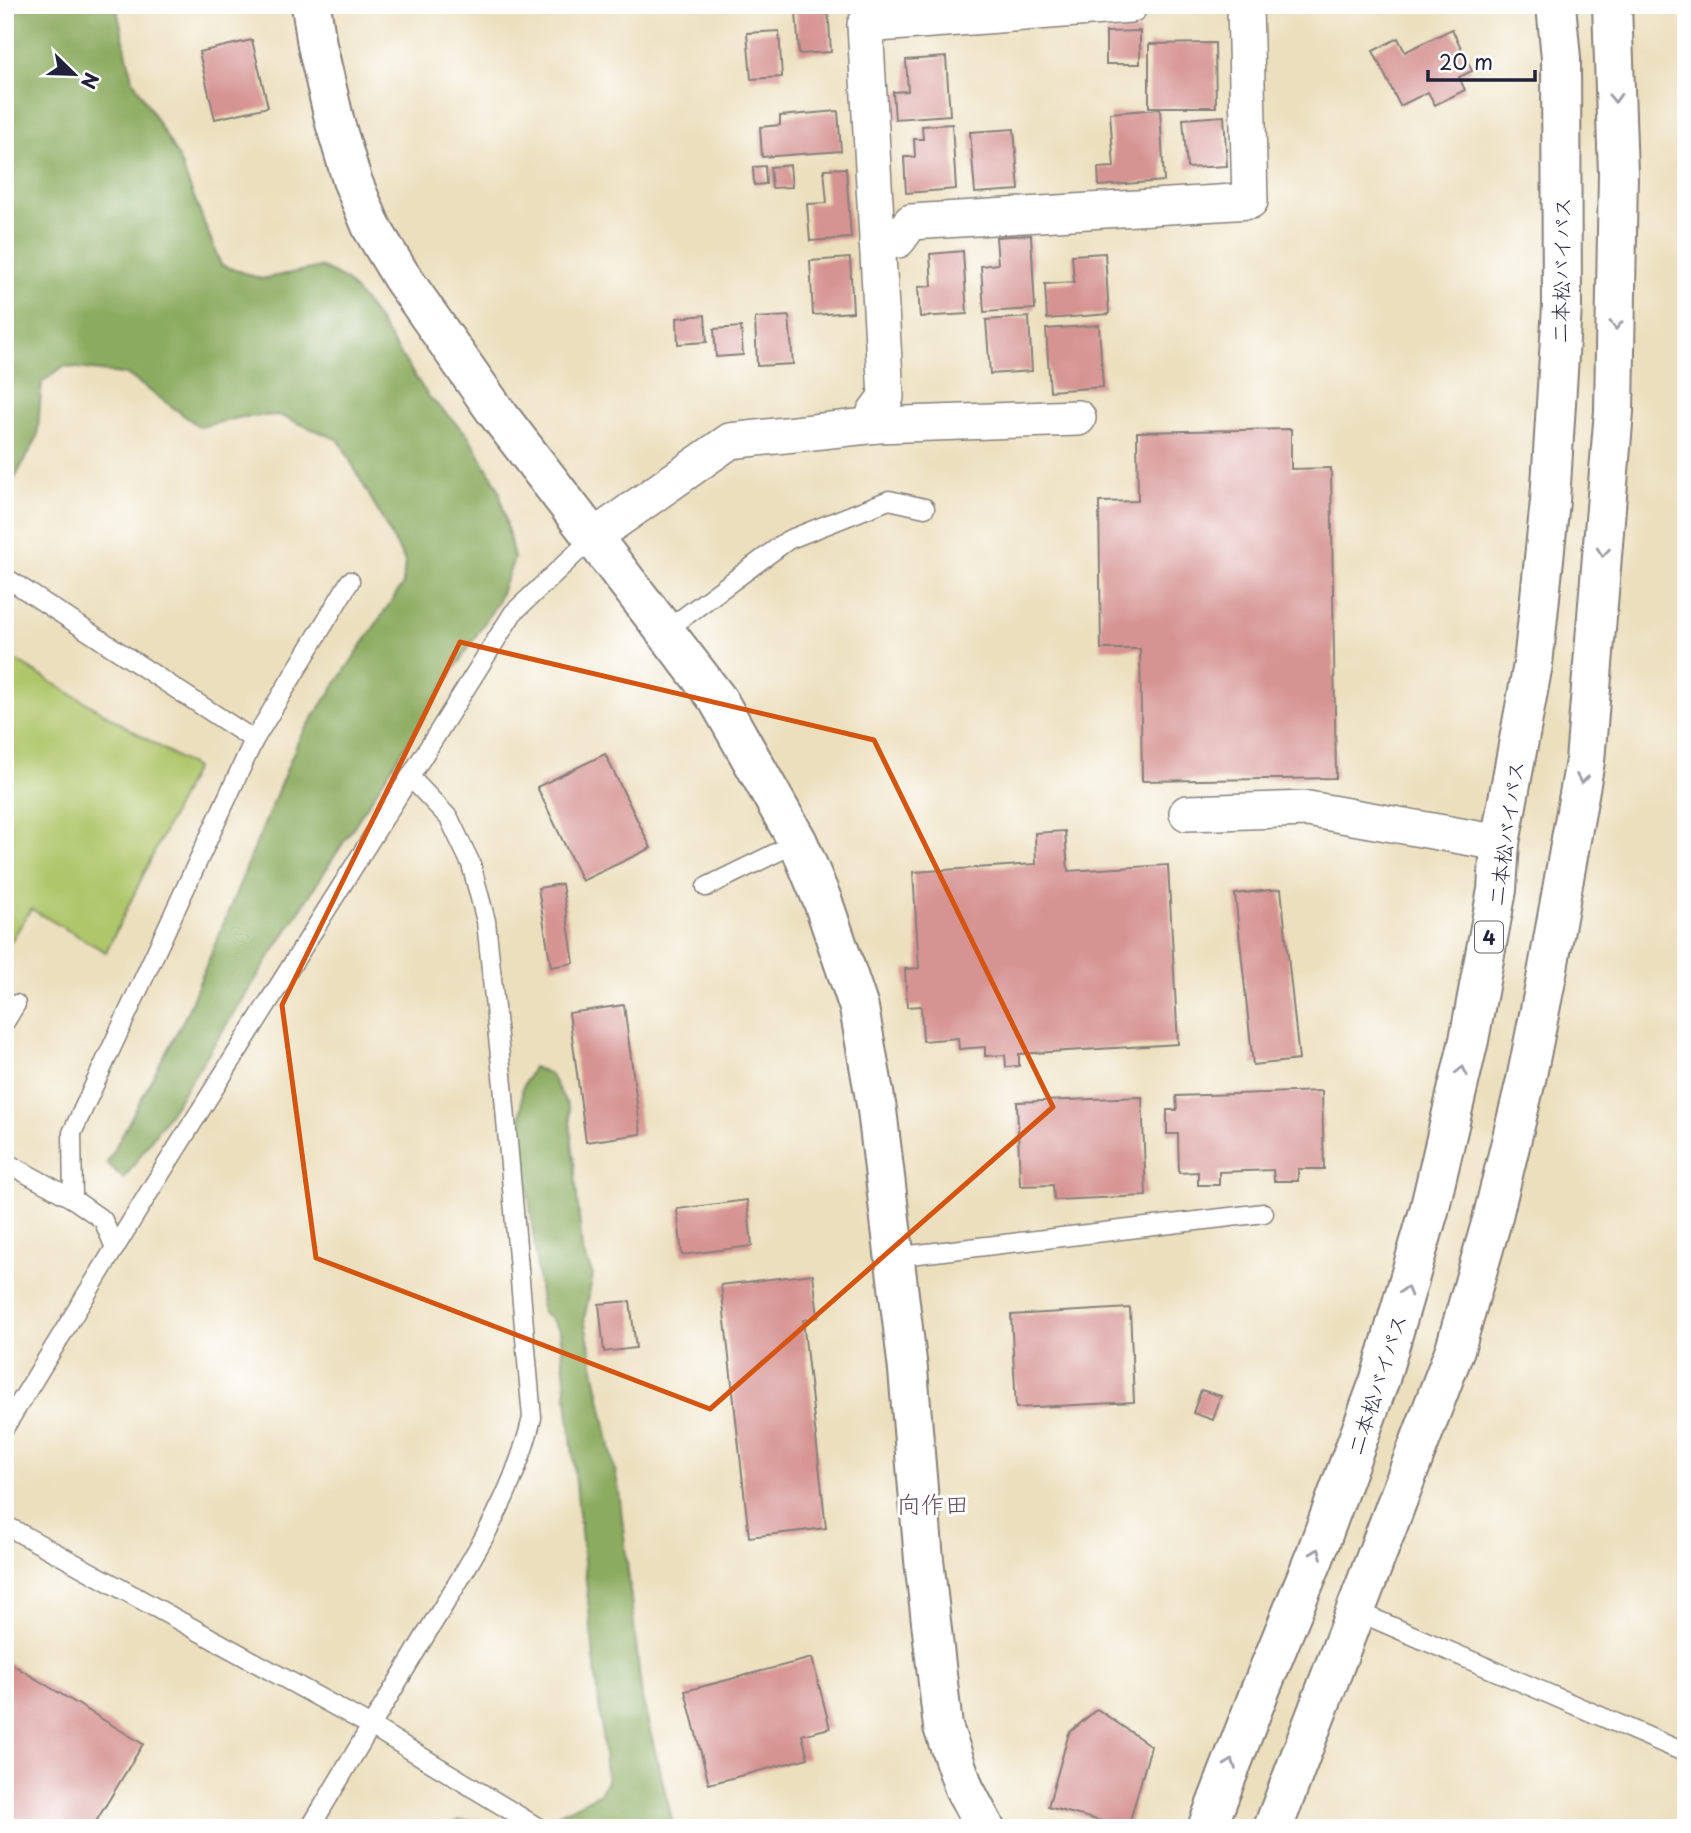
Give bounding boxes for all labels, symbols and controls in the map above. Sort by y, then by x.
north arrow [38,38,108,108]
scale bar [1428,38,1535,82]
text: 20 m [1439,45,1493,77]
text: N [75,69,106,93]
one-way arrow [1608,93,1623,104]
street label: 二本松バイパス [1543,196,1577,344]
one-way arrow [1608,320,1623,331]
one-way arrow [1596,547,1611,558]
street label: 二本松バイパス [1479,758,1531,908]
one-way arrow [1575,773,1590,785]
road number: 4 [1475,922,1503,953]
one-way arrow [1454,1065,1468,1077]
one-way arrow [1397,1286,1412,1298]
street label: 二本松バイパス [1338,1309,1414,1459]
district label: 向作田 [897,1485,969,1521]
one-way arrow [1308,1548,1322,1560]
one-way arrow [1223,1759,1237,1771]

